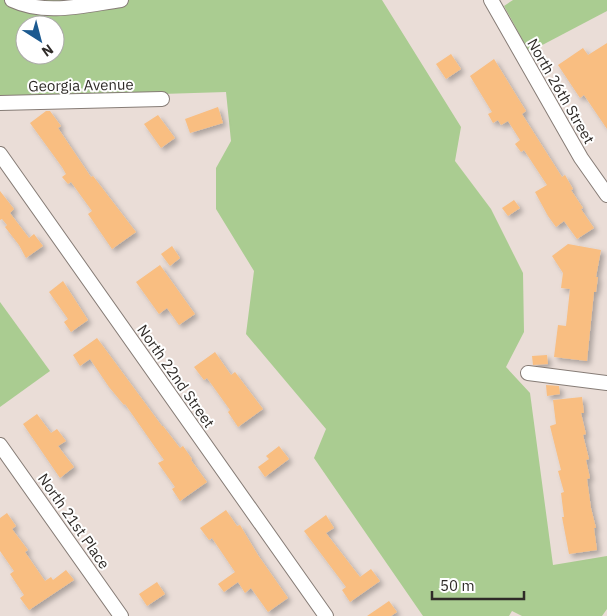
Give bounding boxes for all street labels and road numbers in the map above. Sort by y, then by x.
street label: North 26th Street [523,35,599,147]
street label: Georgia Avenue [28,75,134,95]
street label: North 22nd Street [133,321,219,431]
street label: North 21st Place [34,469,114,573]

